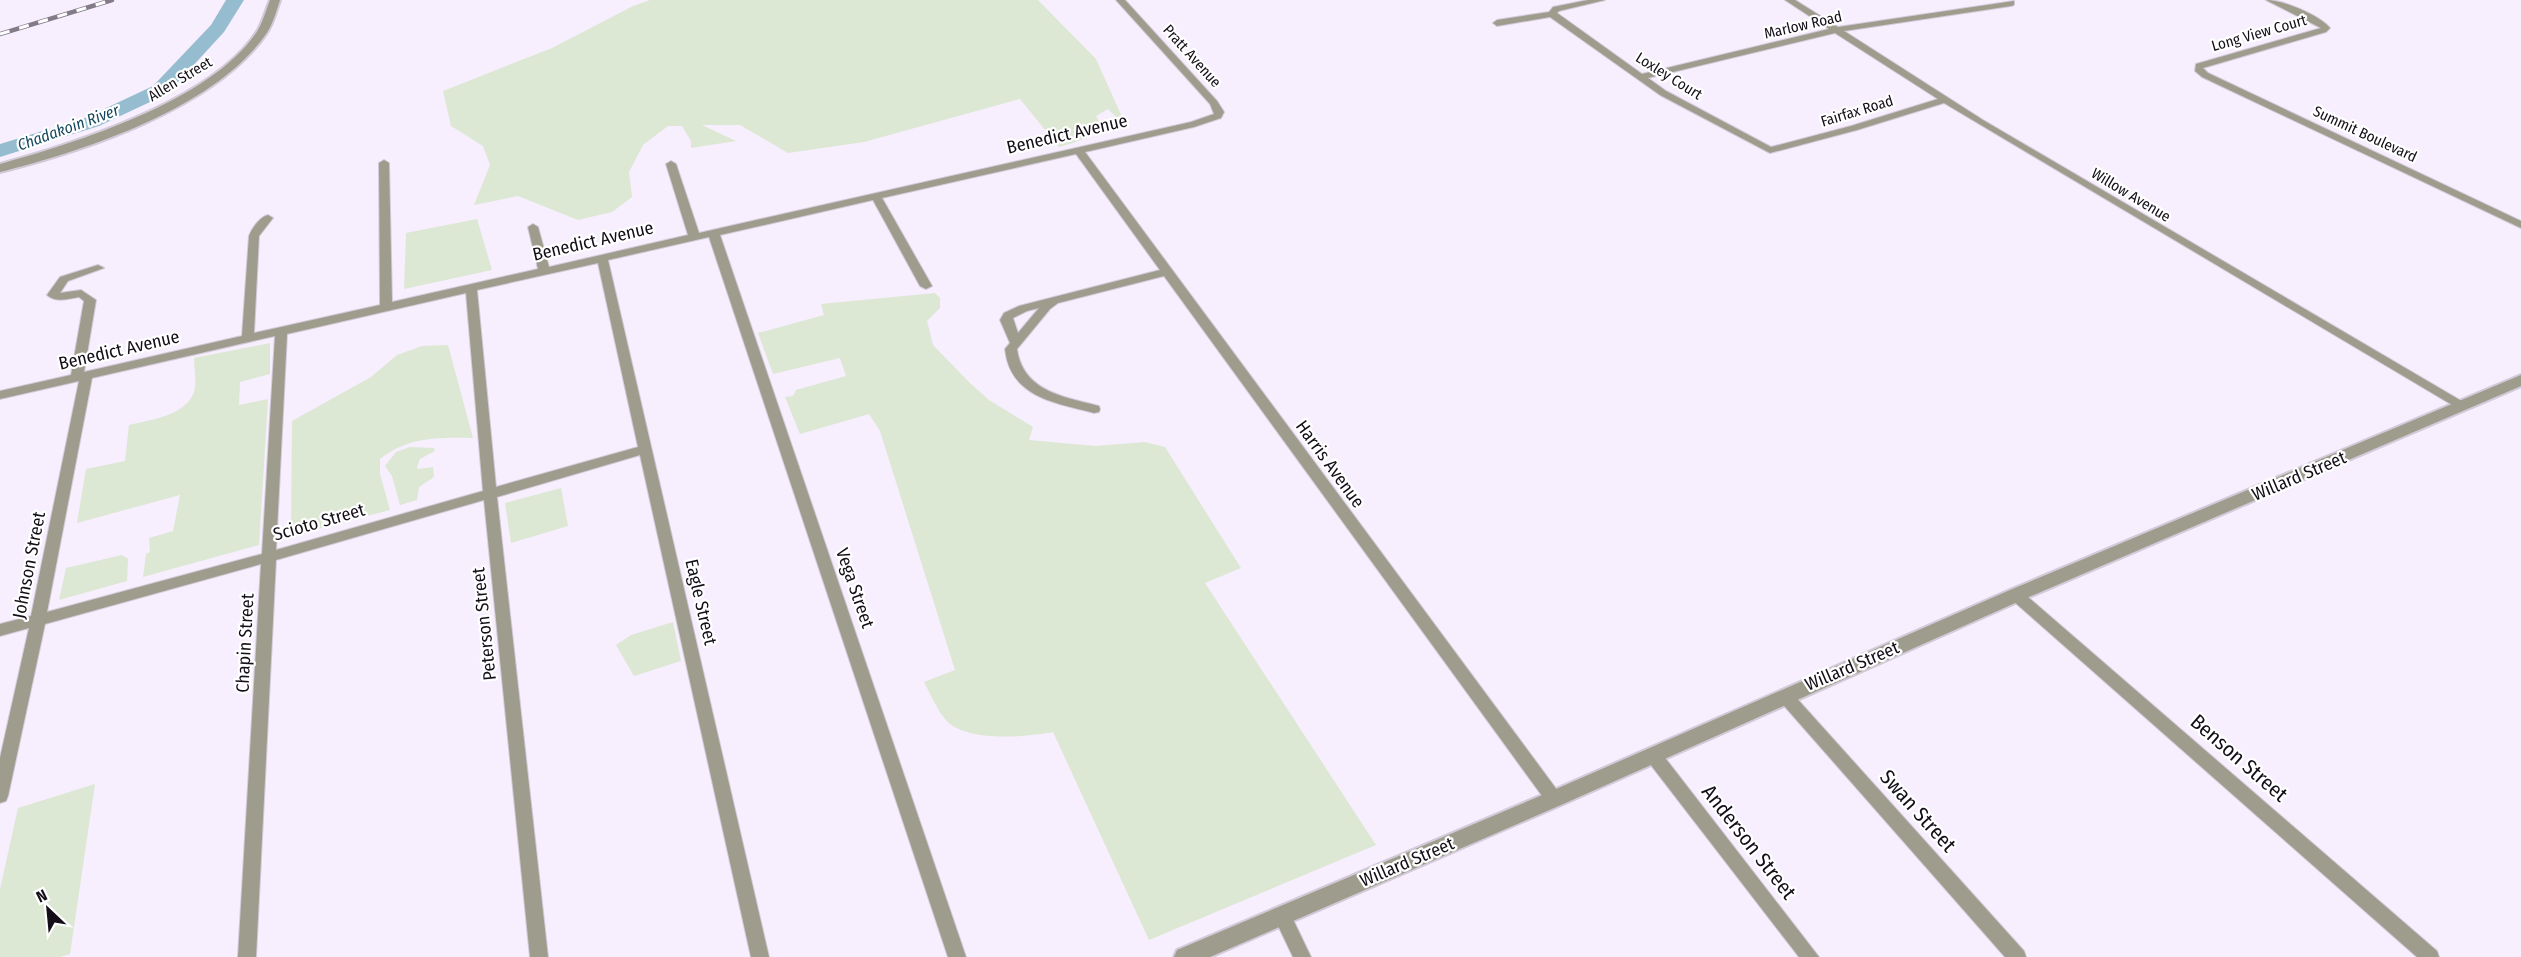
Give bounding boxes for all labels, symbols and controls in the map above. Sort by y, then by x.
street label: Marlow Road [1762,7,1844,43]
street label: Long View Court [2209,11,2309,55]
street label: Pratt Avenue [1159,21,1225,91]
street label: Loxley Court [1632,48,1706,104]
street label: Allen Street [145,53,215,105]
street label: Fairfax Road [1819,91,1895,131]
water label: Chadakoin River [15,100,122,155]
street label: Summit Boulevard [2310,102,2420,166]
street label: Benedict Avenue [1004,109,1130,159]
street label: Willow Avenue [2088,164,2174,226]
street label: Benedict Avenue [530,216,656,266]
street label: Benedict Avenue [56,325,182,375]
street label: Harris Avenue [1291,416,1369,512]
street label: Willard Street [2249,446,2350,506]
street label: Scioto Street [271,498,367,546]
street label: Johnson Street [8,510,50,620]
street label: Vega Street [831,545,879,631]
street label: Eagle Street [680,557,722,647]
street label: Peterson Street [467,566,501,682]
street label: Chapin Street [231,593,259,693]
street label: Willard Street [1802,636,1903,696]
street label: Benson Street [2185,709,2293,807]
street label: Swan Street [1874,764,1962,858]
street label: Anderson Street [1696,779,1802,905]
street label: Willard Street [1357,832,1458,892]
north arrow [18,879,78,939]
text: N [33,885,50,907]

